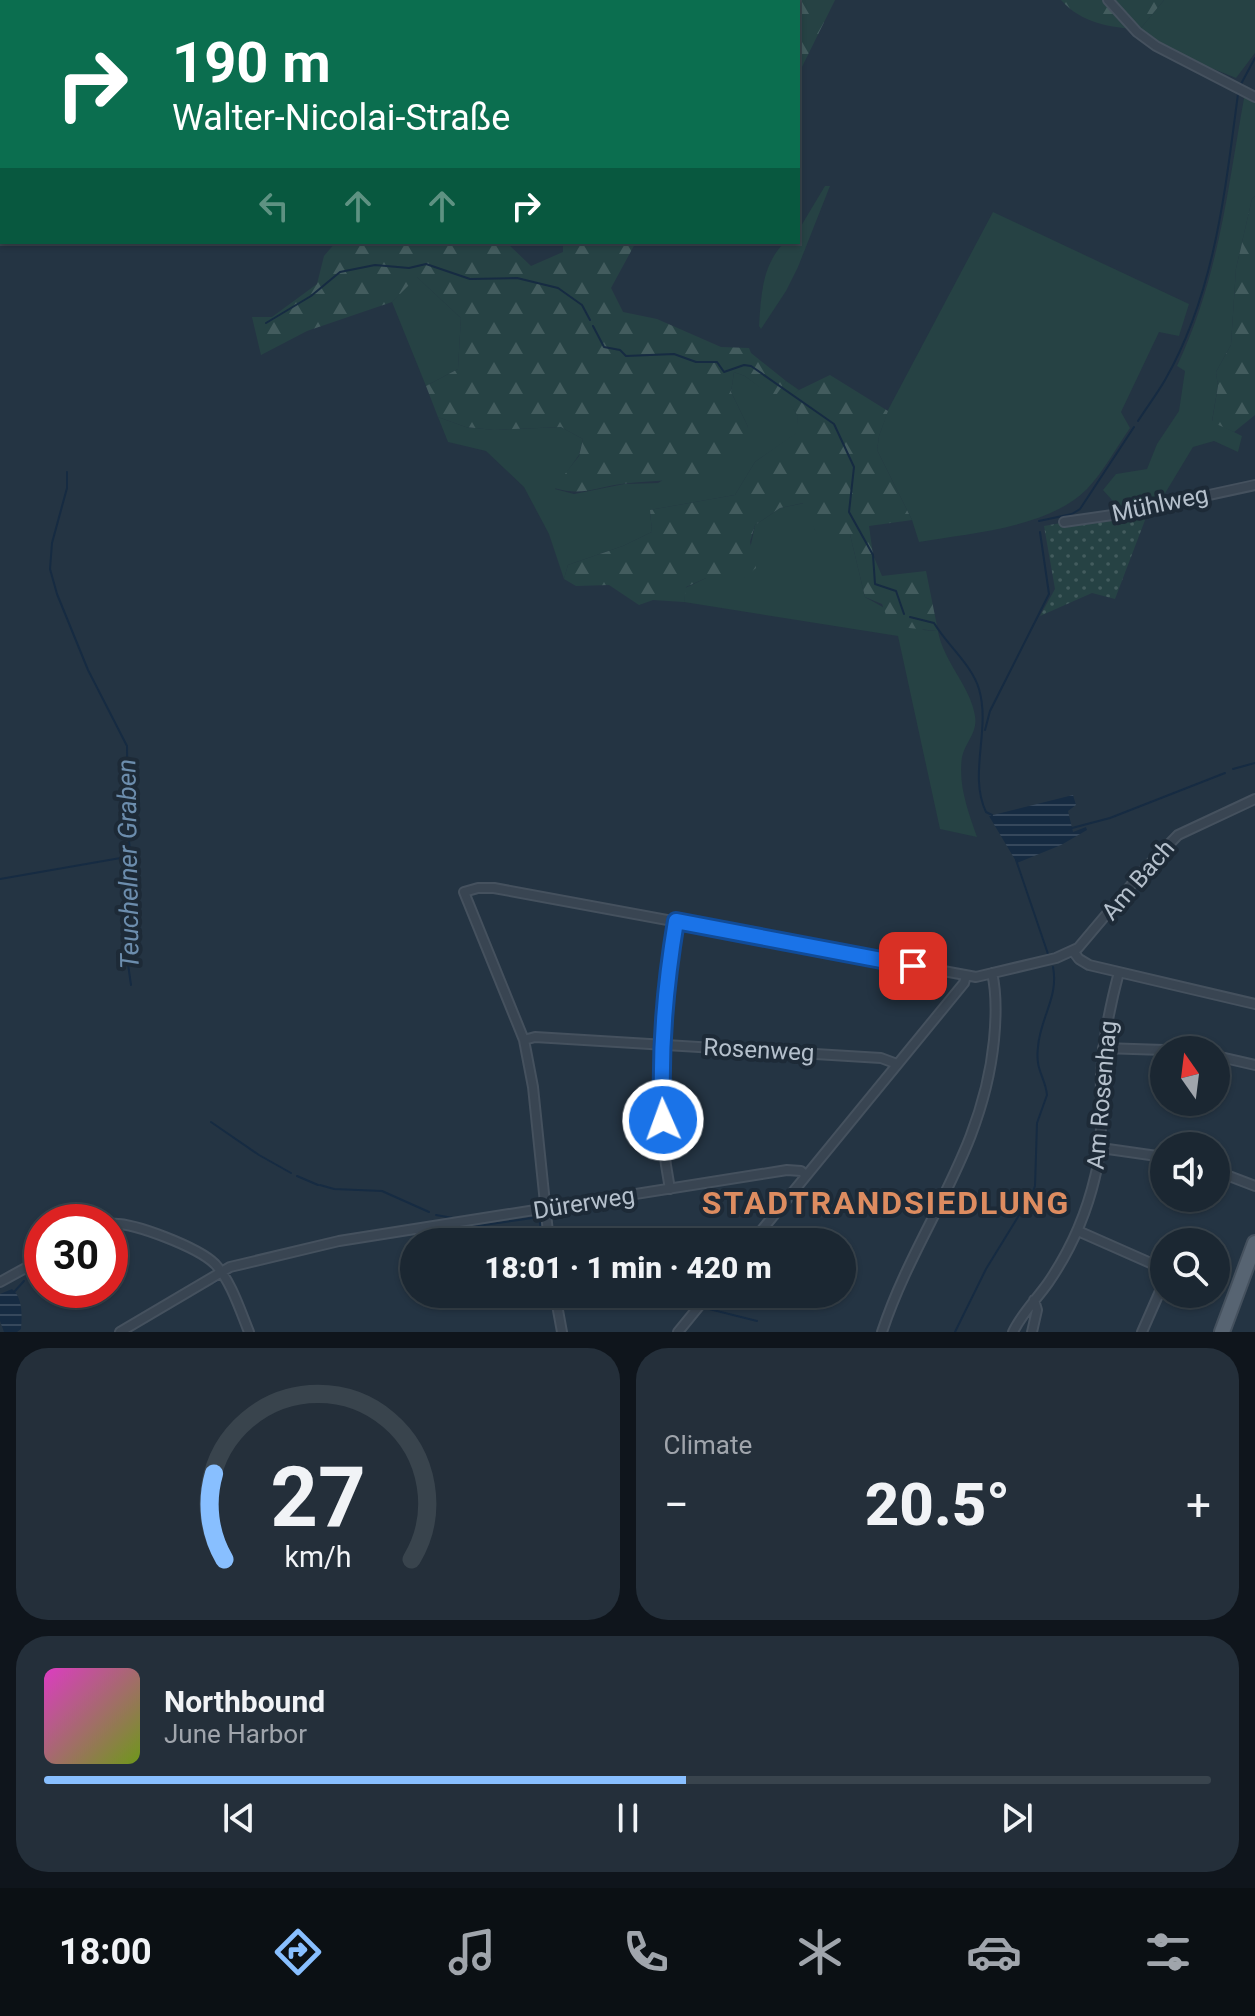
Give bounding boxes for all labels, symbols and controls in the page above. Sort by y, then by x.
text: 190 m [172,30,331,96]
icon: right [40,32,144,136]
text: Walter-Nicolai-Straße [172,97,510,139]
icon: left [252,184,296,228]
icon: ahead [336,184,380,228]
icon: ahead [420,184,464,228]
icon: right [504,184,548,228]
street label: Mühlweg [1109,480,1211,528]
water label: Teuchelner Graben [111,759,145,969]
street label: Am Bach [1096,834,1180,926]
pin [879,932,947,1000]
icon: arrive [891,944,935,988]
street label: Am Rosenhag [1082,1019,1122,1171]
street label: Rosenweg [703,1033,815,1067]
north arrow [1150,1036,1230,1116]
map controls [1150,1036,1230,1308]
position arrow [621,1078,705,1162]
button: sound [1150,1132,1230,1212]
street label: Dürerweg [531,1181,637,1225]
district label: STADTRANDSIEDLUNG [702,1184,1070,1222]
speed limit sign: 30 [24,1204,128,1308]
button: search [1150,1228,1230,1308]
text: 18:01 · 1 min · 420 m [484,1250,772,1285]
text: Climate [664,1430,752,1460]
text: 27 [270,1449,365,1546]
text: 20.5° [865,1469,1010,1540]
text: − [664,1479,689,1531]
text: + [1186,1479,1211,1531]
text: km/h [284,1540,351,1574]
text: Northbound [164,1684,325,1719]
text: June Harbor [164,1719,307,1749]
icon: previous [217,1796,261,1840]
icon: pause [606,1796,650,1840]
icon: next [995,1796,1039,1840]
icon: directions [270,1924,326,1980]
icon: music [444,1924,500,1980]
icon: phone [618,1924,674,1980]
icon: climate [792,1924,848,1980]
icon: car [966,1924,1022,1980]
icon: filters [1140,1924,1196,1980]
text: 18:00 [59,1931,152,1973]

